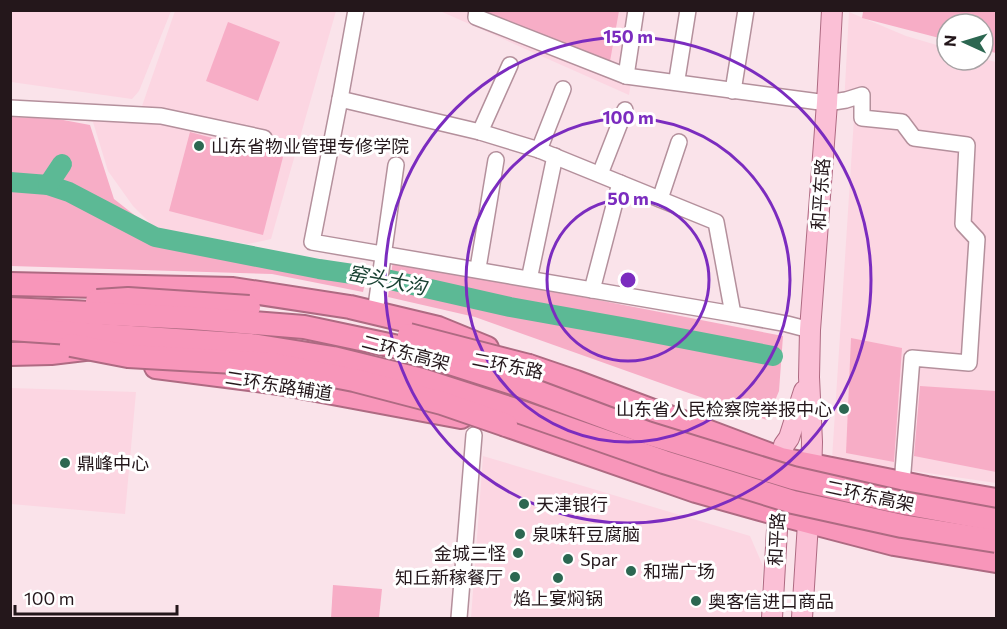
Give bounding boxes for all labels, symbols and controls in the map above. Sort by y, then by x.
north arrow [935,12,995,72]
text: 150 m [603,25,653,47]
text: N [940,34,959,48]
text: 100 m [602,106,654,128]
place label: 山东省物业管理专修学院 [211,135,409,157]
marker: 山东省物业管理专修学院 [192,139,206,153]
street label: 和平东路 [807,157,833,231]
text: 50 m [607,187,649,209]
water label: 窑头大沟 [345,260,431,299]
centre of rings [618,270,638,290]
street label: 二环东高架 [360,330,452,374]
street label: 二环东路 [471,347,545,383]
street label: 二环东路辅道 [224,366,334,404]
place label: 山东省人民检察院举报中心 [616,398,832,420]
marker: 山东省人民检察院举报中心 [837,402,851,416]
place label: 鼎峰中心 [77,452,149,474]
marker: 鼎峰中心 [58,456,72,470]
street label: 二环东高架 [824,475,916,515]
place label: 天津银行 [536,493,608,515]
marker: 天津银行 [517,497,531,511]
street label: 和平路 [764,511,788,567]
place label: 泉味轩豆腐脑 [532,523,640,545]
marker: 泉味轩豆腐脑 [513,527,527,541]
place label: 金城三怪 [434,542,506,564]
marker: 金城三怪 [511,546,525,560]
place label: Spar [580,548,618,570]
marker: Spar [561,552,575,566]
place label: 和瑞广场 [643,560,715,582]
marker: 和瑞广场 [624,564,638,578]
place label: 知丘新稼餐厅 [395,566,503,588]
marker: 知丘新稼餐厅 [508,570,522,584]
marker: 焰上宴焖锅 [551,571,565,585]
scale bar [15,578,177,616]
text: 100 m [24,587,74,609]
place label: 焰上宴焖锅 [513,587,603,609]
place label: 奥客信进口商品 [708,590,834,612]
marker: 奥客信进口商品 [689,594,703,608]

